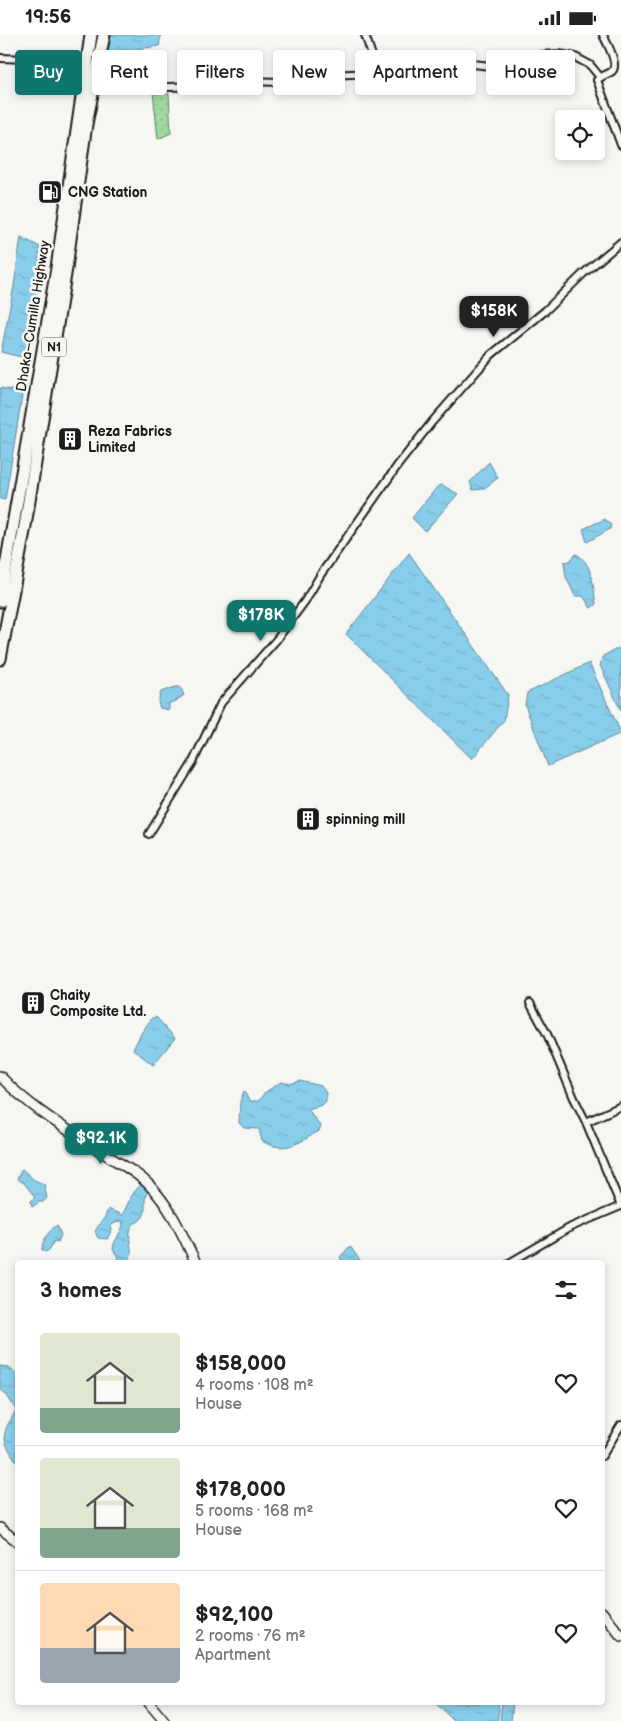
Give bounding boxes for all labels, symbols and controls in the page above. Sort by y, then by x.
text: 19:56 [25,6,71,29]
chip: Buy [15,50,82,95]
chip: Rent [92,50,167,95]
chip: Filters [177,50,263,95]
chip: New [273,50,345,95]
chip: Apartment [355,50,476,95]
chip: House [486,50,575,95]
map controls [555,110,605,160]
button: locate [555,110,605,160]
fuel station icon: CNG Station [37,179,63,205]
place label: CNG Station [68,184,148,201]
street label: Dhaka–Cumilla Highway [13,239,53,393]
pin: $158K [459,295,529,338]
text: $158K [470,302,518,321]
road number: N1 [42,337,66,357]
place label: Reza Fabrics Limited [88,423,172,456]
building icon: Reza Fabrics Limited [57,426,83,452]
pin: $178K [226,599,296,642]
text: $178K [238,606,284,625]
building icon: spinning mill [295,806,321,832]
place label: spinning mill [326,811,405,828]
place label: Chaity Composite Ltd. [50,987,146,1020]
building icon: Chaity Composite Ltd. [20,990,46,1016]
pin: $92.1K [60,1123,142,1165]
text: $92.1K [76,1129,126,1148]
icon: filters [552,1276,580,1304]
text: 3 homes [40,1278,122,1303]
text: $158,000 [195,1351,286,1376]
icon: home [80,1353,140,1413]
icon: heart [552,1369,580,1397]
text: 4 rooms · 108 m² [195,1376,314,1395]
text: House [195,1395,242,1414]
text: $178,000 [195,1477,286,1502]
icon: home [80,1478,140,1538]
icon: heart [552,1494,580,1522]
text: 5 rooms · 168 m² [195,1502,313,1521]
text: House [195,1521,242,1540]
text: $92,100 [195,1602,273,1627]
icon: home [80,1603,140,1663]
icon: heart [552,1619,580,1647]
text: 2 rooms · 76 m² [195,1627,306,1646]
text: Apartment [195,1646,271,1665]

